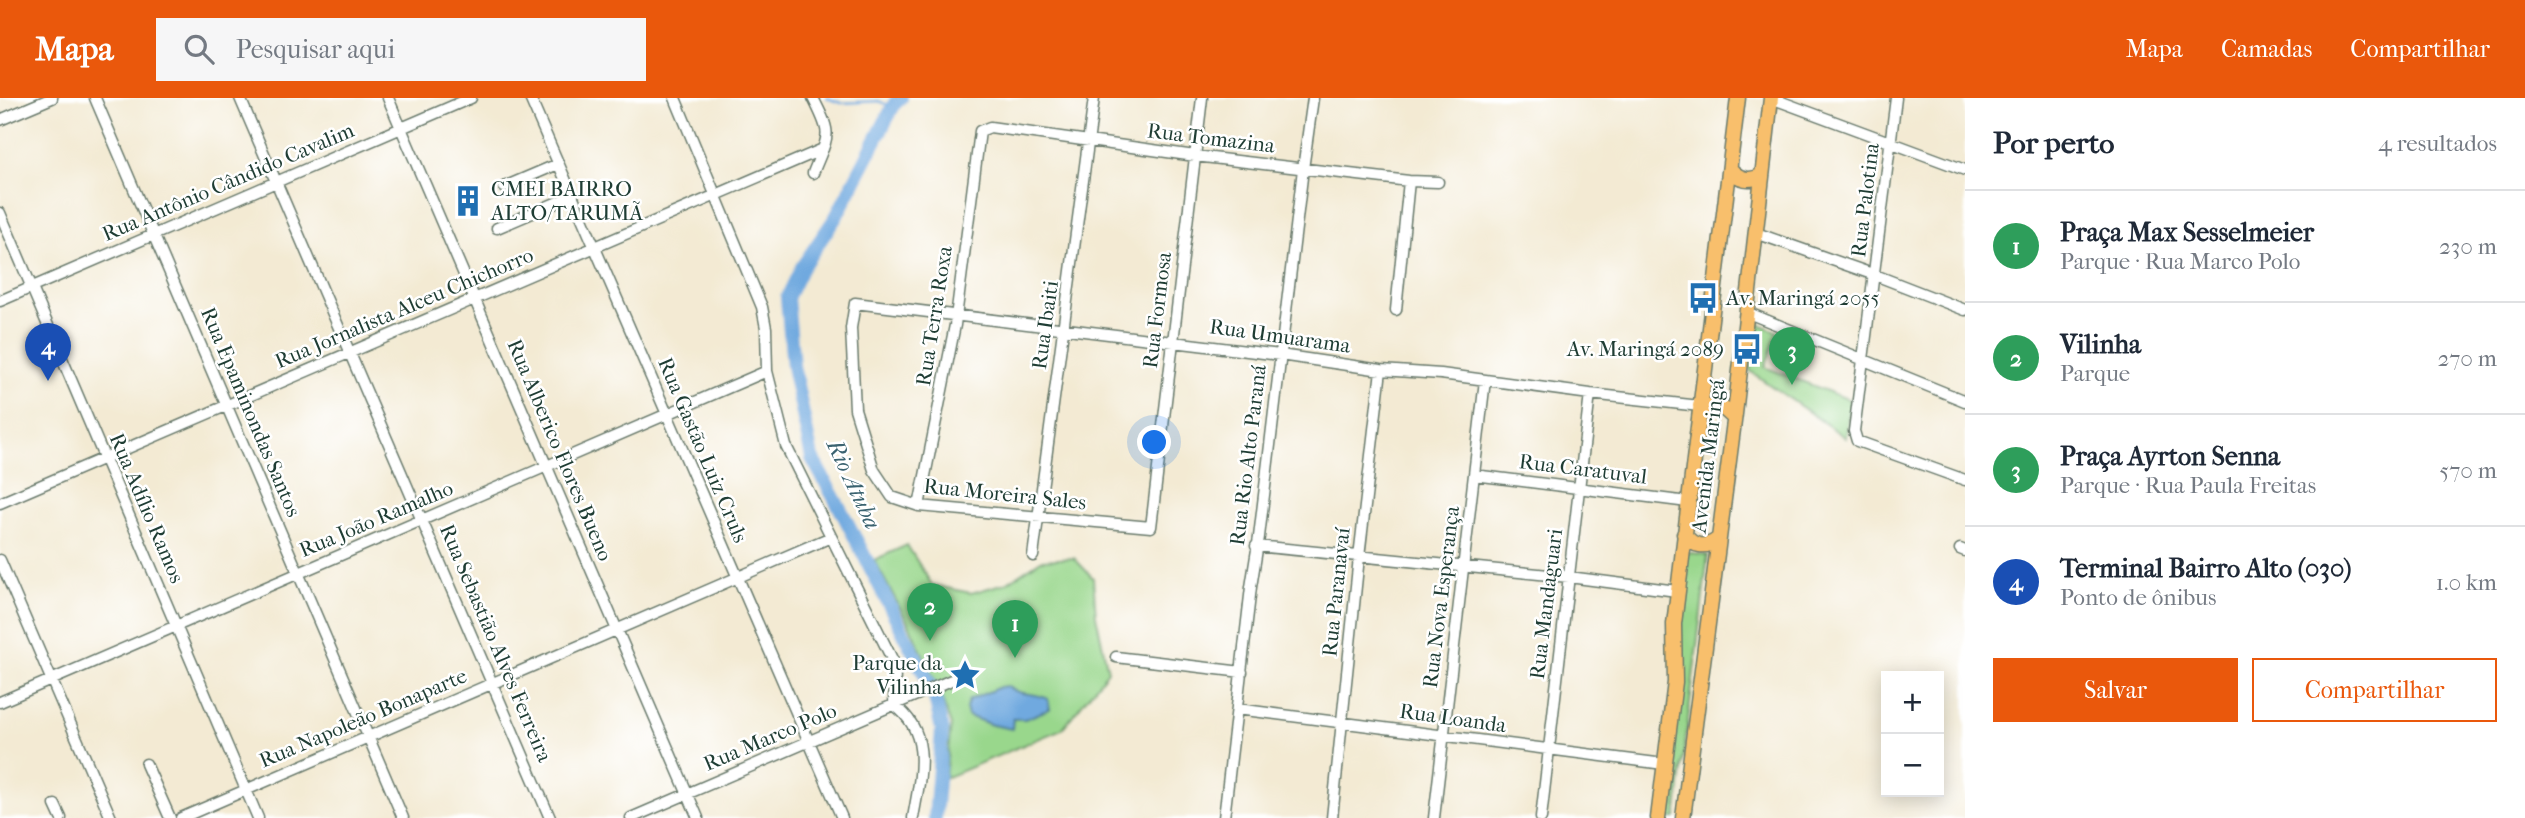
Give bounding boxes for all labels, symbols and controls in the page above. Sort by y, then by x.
search box [156,18,646,81]
text: Mapa [35,30,114,69]
icon: search [180,30,218,68]
text: Pesquisar aqui [236,34,395,65]
text: Mapa [2126,35,2183,63]
text: Camadas [2221,35,2312,63]
text: Compartilhar [2350,35,2490,63]
street label: Rua Antônio Cândido Cavalim [99,118,358,246]
street label: Rua Tomazina [1146,118,1276,158]
text: Por perto [1993,126,2115,161]
text: 4 resultados [2378,130,2497,157]
street label: Rua Palotina [1846,141,1884,259]
place label: CMEI BAIRRO ALTO/TARUMÃ [490,177,644,225]
building icon: CMEI BAIRRO ALTO/TARUMÃ [451,184,485,218]
text: Praça Max Sesselmeier [2060,217,2314,248]
text: 1 [2012,233,2020,260]
text: 230 m [2439,233,2497,260]
street label: Rua Jornalista Alceu Chichorro [271,243,537,373]
street label: Rua Terra Roxa [911,244,957,388]
text: Parque · Rua Marco Polo [2060,248,2300,275]
street label: Rua Formosa [1138,250,1176,370]
street label: Rua Ibaiti [1027,279,1063,371]
bus stop icon: Av. Maringá 2055 [1686,281,1720,315]
place label: Av. Maringá 2055 [1725,286,1880,310]
street label: Rua Epaminondas Santos [196,304,306,521]
street label: Rua Umuarama [1208,314,1352,358]
pin: 4 [25,323,71,381]
pin: 3 [1769,327,1815,385]
text: Vilinha [2060,329,2141,360]
bus stop icon: Av. Maringá 2089 [1730,332,1764,366]
street label: Rua Alberico Flores Bueno [502,335,618,565]
place label: Av. Maringá 2089 [1566,337,1724,361]
text: 2 [2010,345,2022,372]
text: 270 m [2437,345,2497,372]
street label: Rua Gastão Luiz Cruls [653,354,753,546]
text: Parque [2060,360,2130,387]
street label: Rua Rio Alto Paraná [1225,363,1271,547]
street label: Avenida Maringá [1687,377,1729,535]
your location [1137,425,1171,459]
street label: Rua Adílio Ramos [105,430,189,587]
water label: Rio Atuba [820,433,886,533]
text: Praça Ayrton Senna [2060,441,2280,472]
street label: Rua Caratuval [1518,449,1648,489]
text: 3 [2011,457,2021,484]
text: 570 m [2439,457,2497,484]
text: Parque · Rua Paula Freitas [2060,472,2316,499]
street label: Rua Moreira Sales [923,474,1088,514]
street label: Rua João Ramalho [296,476,456,562]
street label: Rua Nova Esperança [1418,504,1464,689]
street label: Rua Sebastião Alves Ferreira [435,521,557,766]
street label: Rua Paranavaí [1317,526,1355,658]
street label: Rua Mandaguari [1525,527,1567,681]
text: Terminal Bairro Alto (030) [2060,553,2352,584]
text: 4 [2009,569,2023,596]
text: 1.0 km [2436,569,2497,596]
pin: 2 [907,583,953,641]
text: Ponto de ônibus [2060,584,2217,611]
pin: 1 [992,600,1038,658]
place label: Parque da Vilinha [852,651,942,699]
place icon: Parque da Vilinha [948,658,982,692]
button: Salvar [1993,658,2238,722]
button: Compartilhar [2252,658,2497,722]
street label: Rua Napoleão Bonaparte [256,663,470,773]
map controls [1881,671,1944,797]
button: + [1881,671,1944,734]
street label: Rua Marco Polo [700,698,840,776]
street label: Rua Loanda [1398,699,1508,737]
button: − [1881,734,1944,797]

